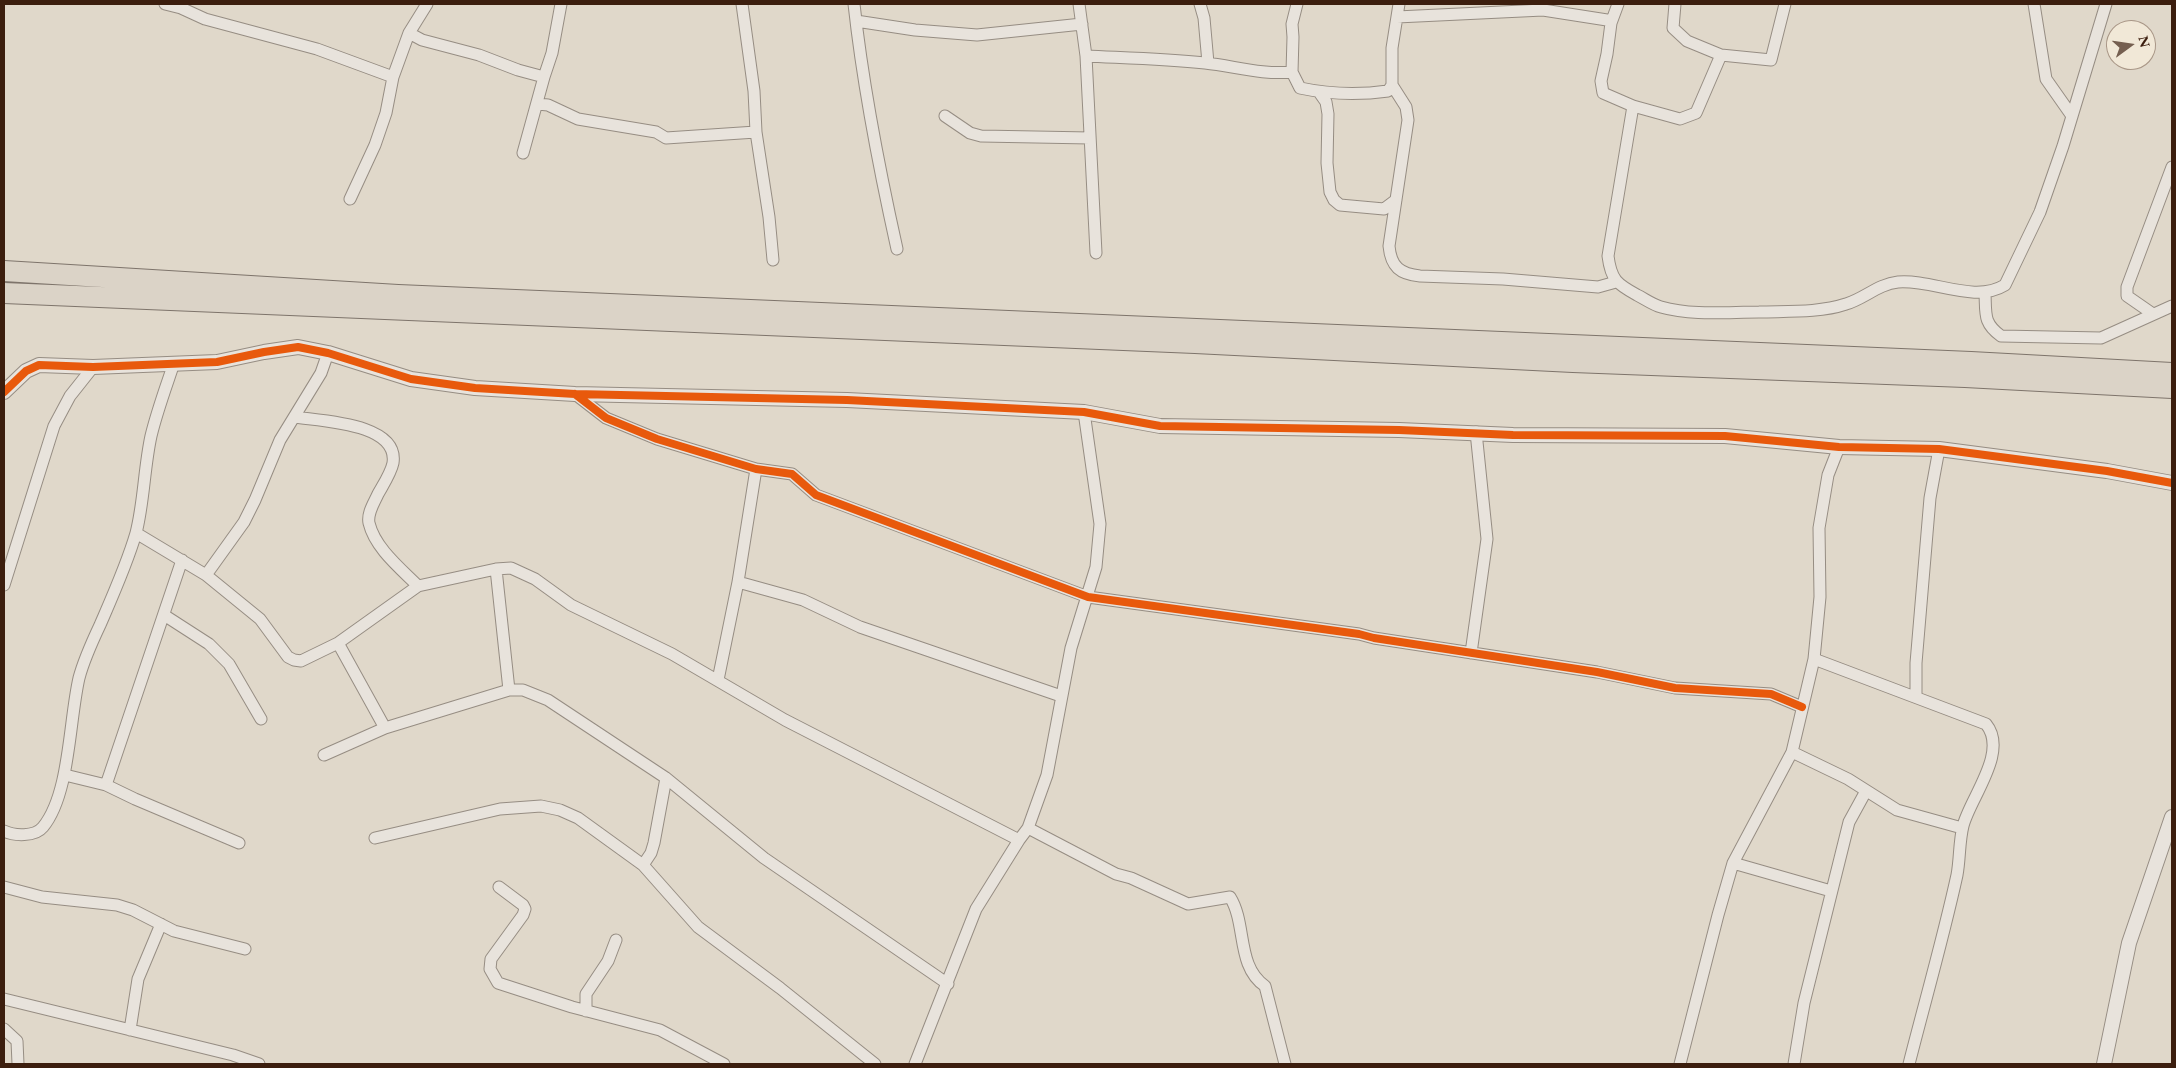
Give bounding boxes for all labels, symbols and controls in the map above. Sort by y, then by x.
north arrow [2106,20,2156,70]
text: N [2134,34,2155,49]

